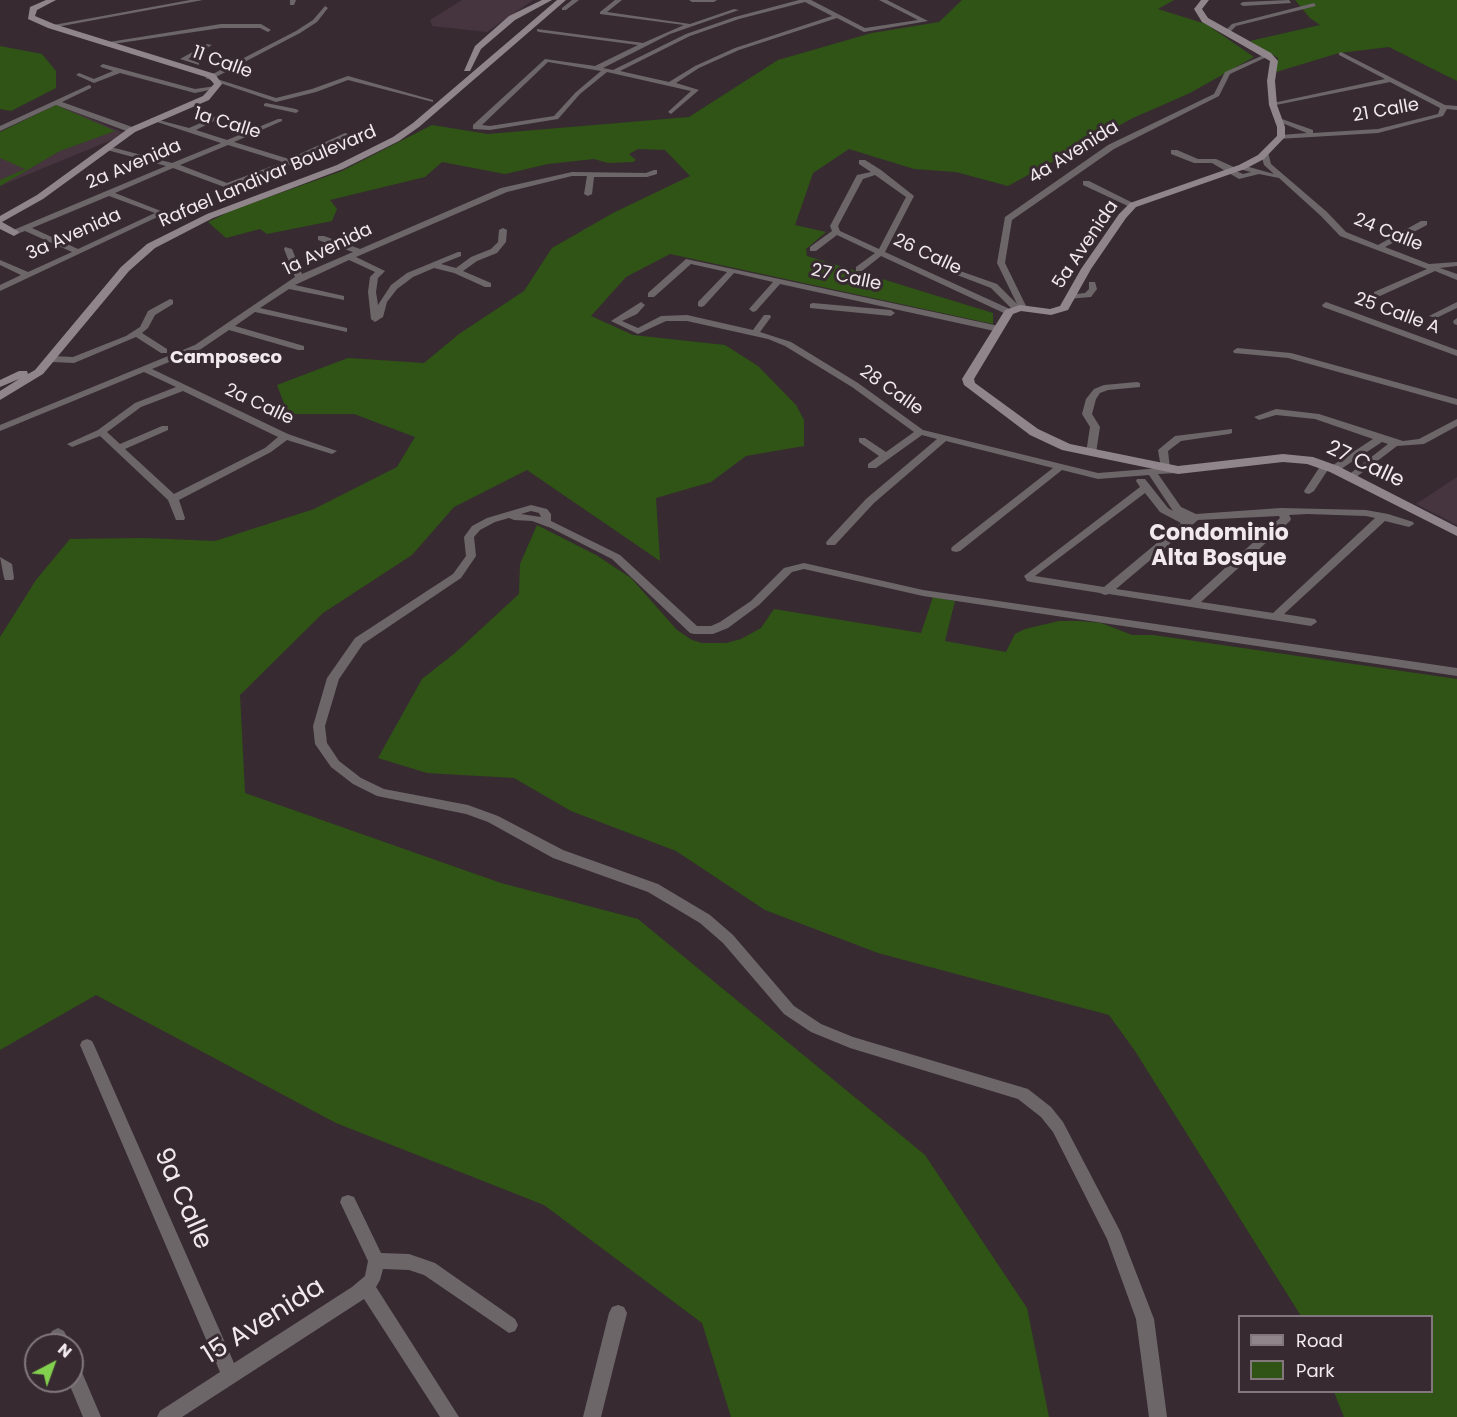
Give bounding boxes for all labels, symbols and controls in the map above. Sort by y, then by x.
street label: 11 Calle [189,42,255,84]
street label: 21 Calle [1351,95,1421,127]
street label: 1a Calle [191,104,263,144]
street label: 4a Avenida [1025,117,1123,189]
street label: Rafael Landivar Boulevard [156,121,380,233]
street label: 2a Avenida [83,135,185,195]
street label: 5a Avenida [1049,197,1123,293]
street label: 3a Avenida [23,205,125,265]
street label: 24 Calle [1350,209,1426,257]
street label: 1a Avenida [280,219,376,281]
street label: 26 Calle [890,230,964,280]
street label: 27 Calle [809,260,883,296]
street label: 25 Calle A [1351,289,1443,339]
district label: Camposeco [170,347,282,369]
street label: 28 Calle [855,361,927,421]
street label: 2a Calle [221,380,297,430]
street label: 27 Calle [1322,436,1408,494]
district label: Condominio Alta Bosque [1149,521,1289,572]
street label: 9a Calle [146,1144,218,1254]
street label: 15 Avenida [197,1272,331,1372]
legend [1238,1315,1433,1393]
text: Road [1296,1328,1343,1353]
north arrow [24,1333,84,1393]
text: N [53,1338,77,1363]
text: Park [1296,1358,1335,1383]

